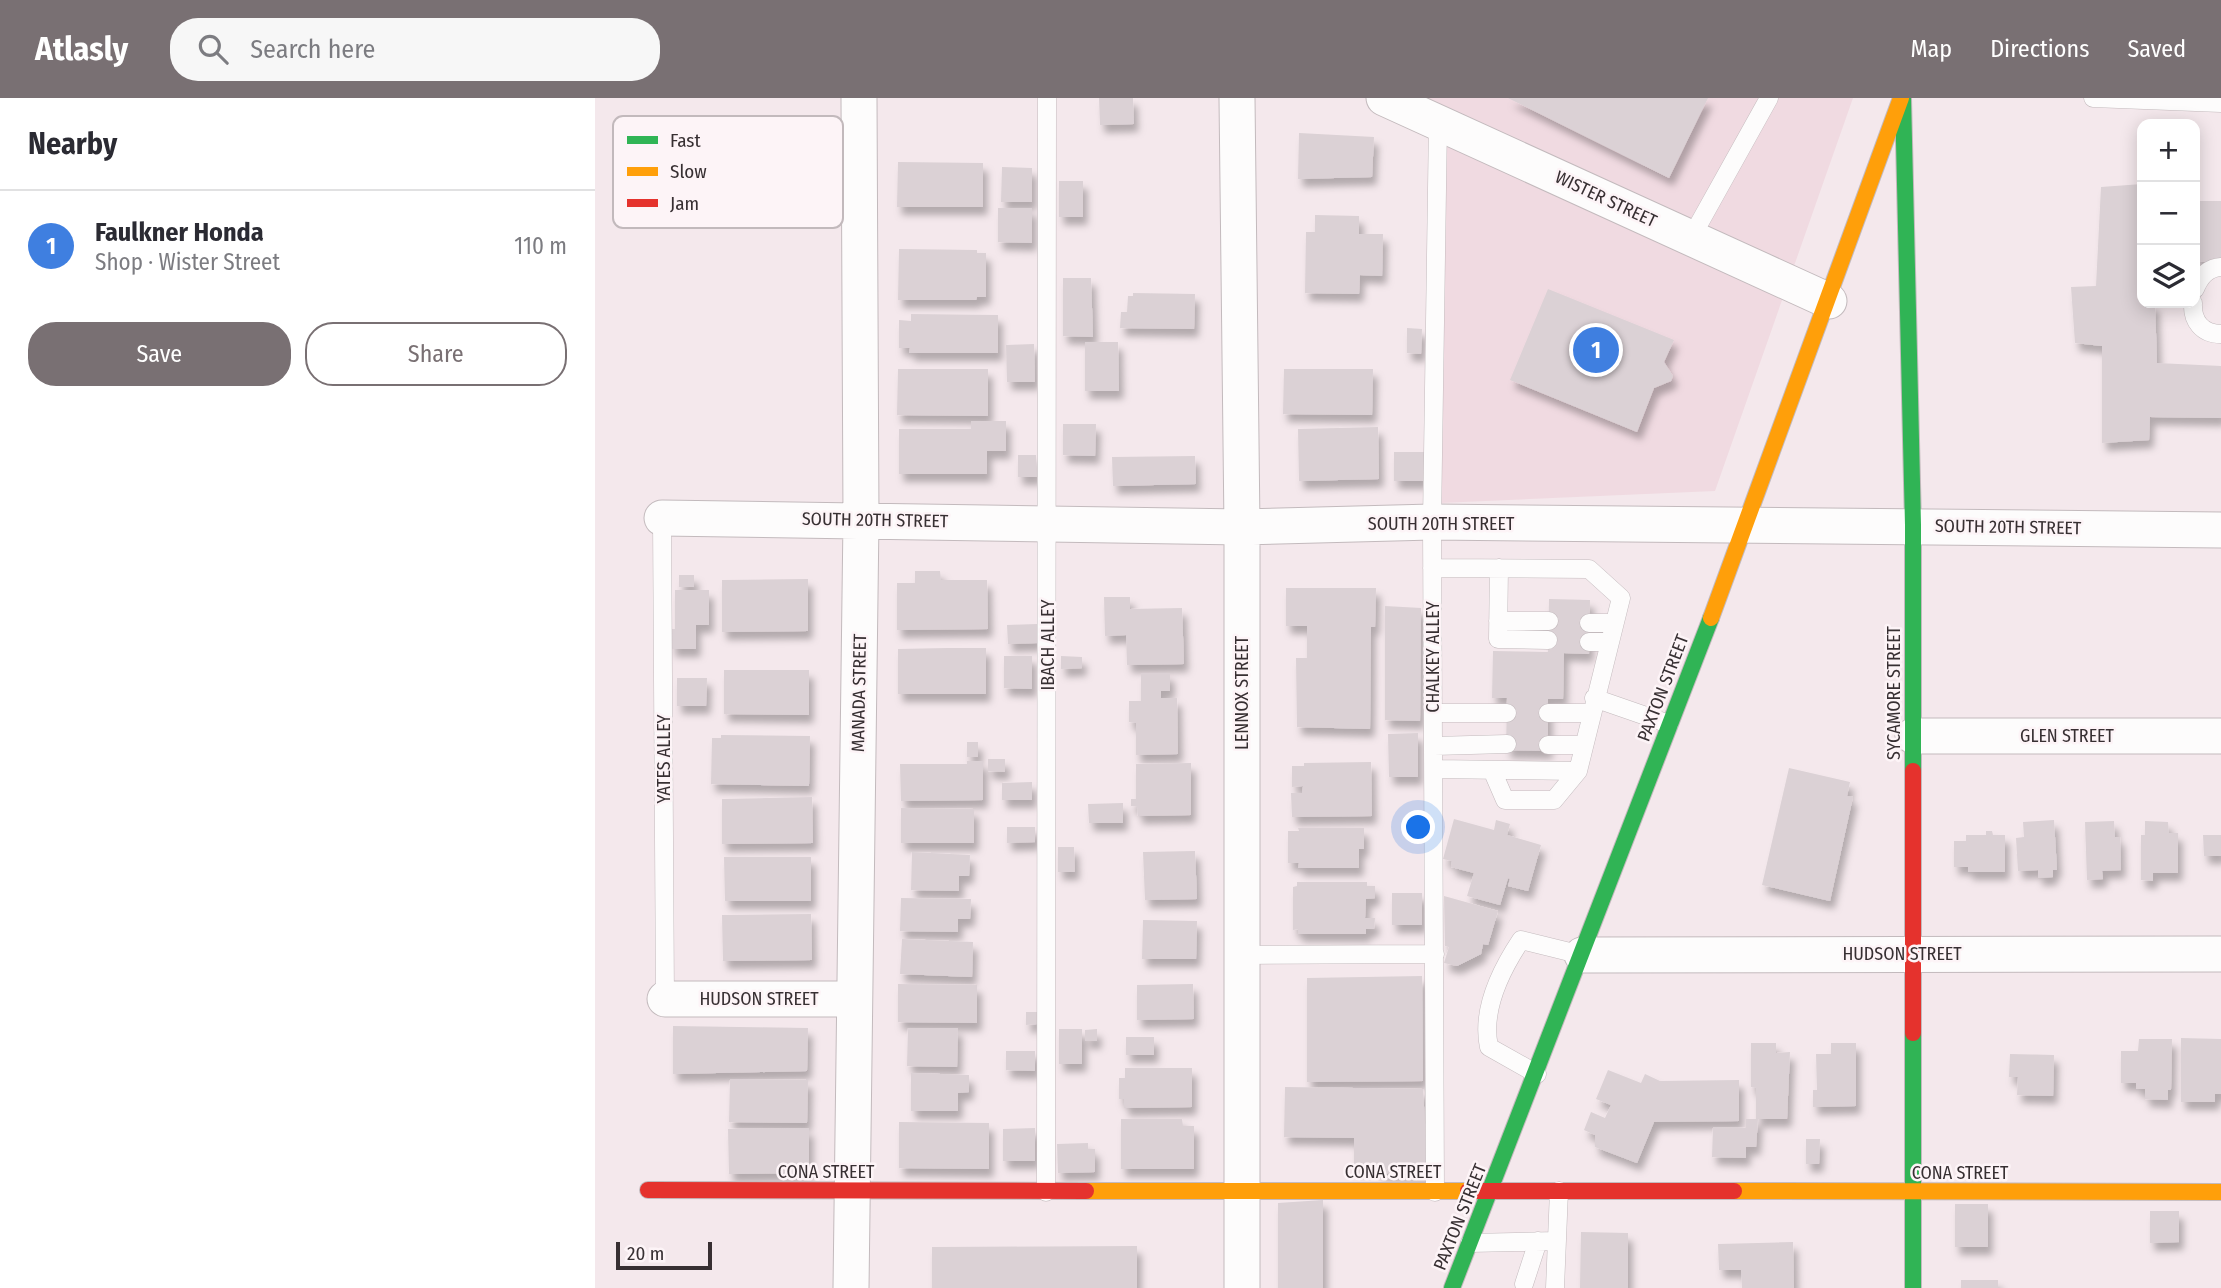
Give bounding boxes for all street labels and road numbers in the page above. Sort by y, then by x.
street label: WISTER STREET [1552,166,1661,232]
street label: SOUTH 20TH STREET [802,508,949,532]
street label: SOUTH 20TH STREET [1368,513,1515,535]
street label: SOUTH 20TH STREET [1935,515,2082,539]
street label: IBACH ALLEY [1037,600,1059,690]
street label: CHALKEY ALLEY [1422,601,1444,713]
street label: SYCAMORE STREET [1883,625,1905,760]
street label: PAXTON STREET [1633,631,1694,745]
street label: MANADA STREET [847,633,871,752]
street label: LENNOX STREET [1231,635,1253,750]
street label: YATES ALLEY [653,714,675,804]
street label: GLEN STREET [2020,725,2115,747]
street label: HUDSON STREET [1842,943,1962,965]
street label: HUDSON STREET [699,988,819,1010]
street label: PAXTON STREET [1429,1160,1492,1273]
street label: CONA STREET [778,1161,875,1183]
street label: CONA STREET [1345,1161,1442,1183]
street label: CONA STREET [1912,1162,2009,1184]

